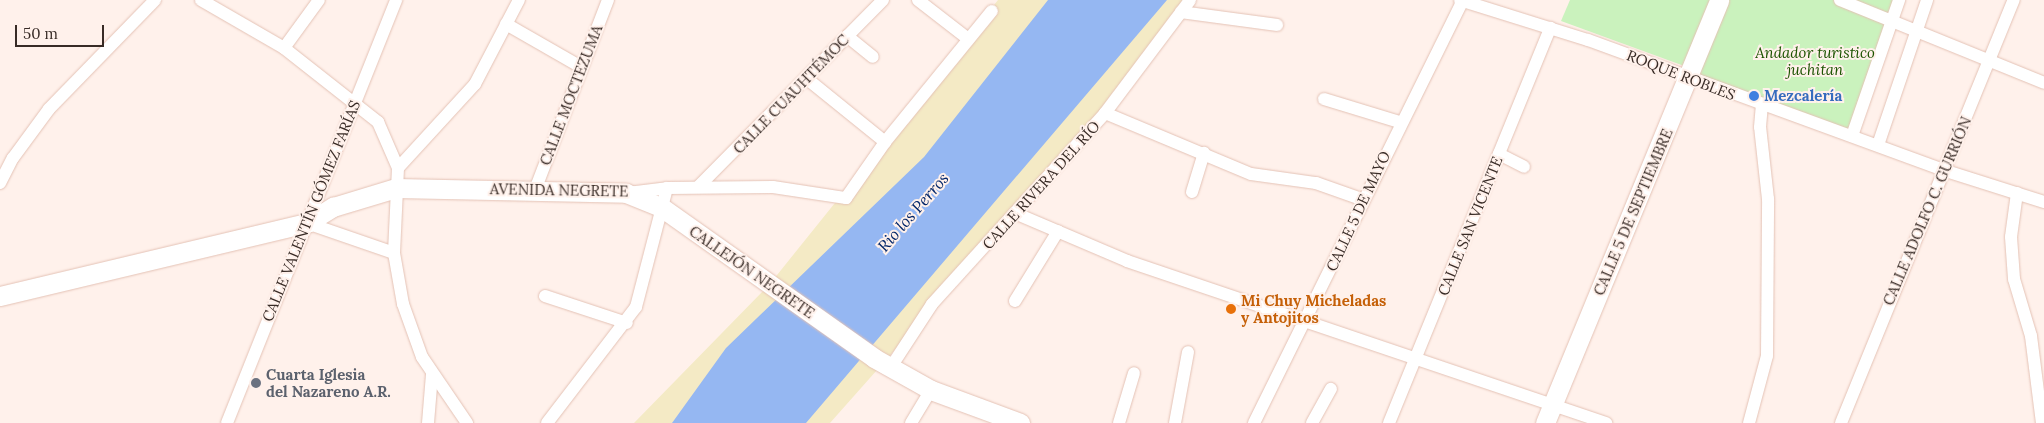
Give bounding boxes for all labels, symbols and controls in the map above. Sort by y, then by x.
scale bar [18,15,106,47]
street label: CALLE MOCTEZUMA [536,22,606,168]
text: 50 m [23,24,58,43]
street label: CALLE CUAUHTÉMOC [729,31,853,157]
park label: Andador turistico juchitan [1755,43,1875,78]
street label: ROQUE ROBLES [1624,46,1738,104]
place label: Mezcalería [1764,87,1842,105]
marker: Mezcalería [1748,90,1760,102]
street label: CALLE VALENTÍN GÓMEZ FARÍAS [258,98,364,324]
street label: CALLE ADOLFO C. GURRIÓN [1879,114,1975,308]
street label: CALLE RIVERA DEL RÍO [979,117,1103,253]
street label: CALLE 5 DE SEPTIEMBRE [1590,126,1676,298]
street label: CALLE 5 DE MAYO [1322,148,1394,274]
street label: CALLE SAN VICENTE [1434,154,1506,298]
water label: Rio los Perros [874,169,952,255]
street label: AVENIDA NEGRETE [490,180,628,200]
street label: CALLEJÓN NEGRETE [686,222,818,322]
place label: Mi Chuy Micheladas y Antojitos [1241,291,1386,326]
marker: Mi Chuy Micheladas y Antojitos [1225,303,1237,315]
place label: Cuarta Iglesia del Nazareno A.R. [266,365,391,400]
marker: Cuarta Iglesia del Nazareno A.R. [250,377,262,389]

